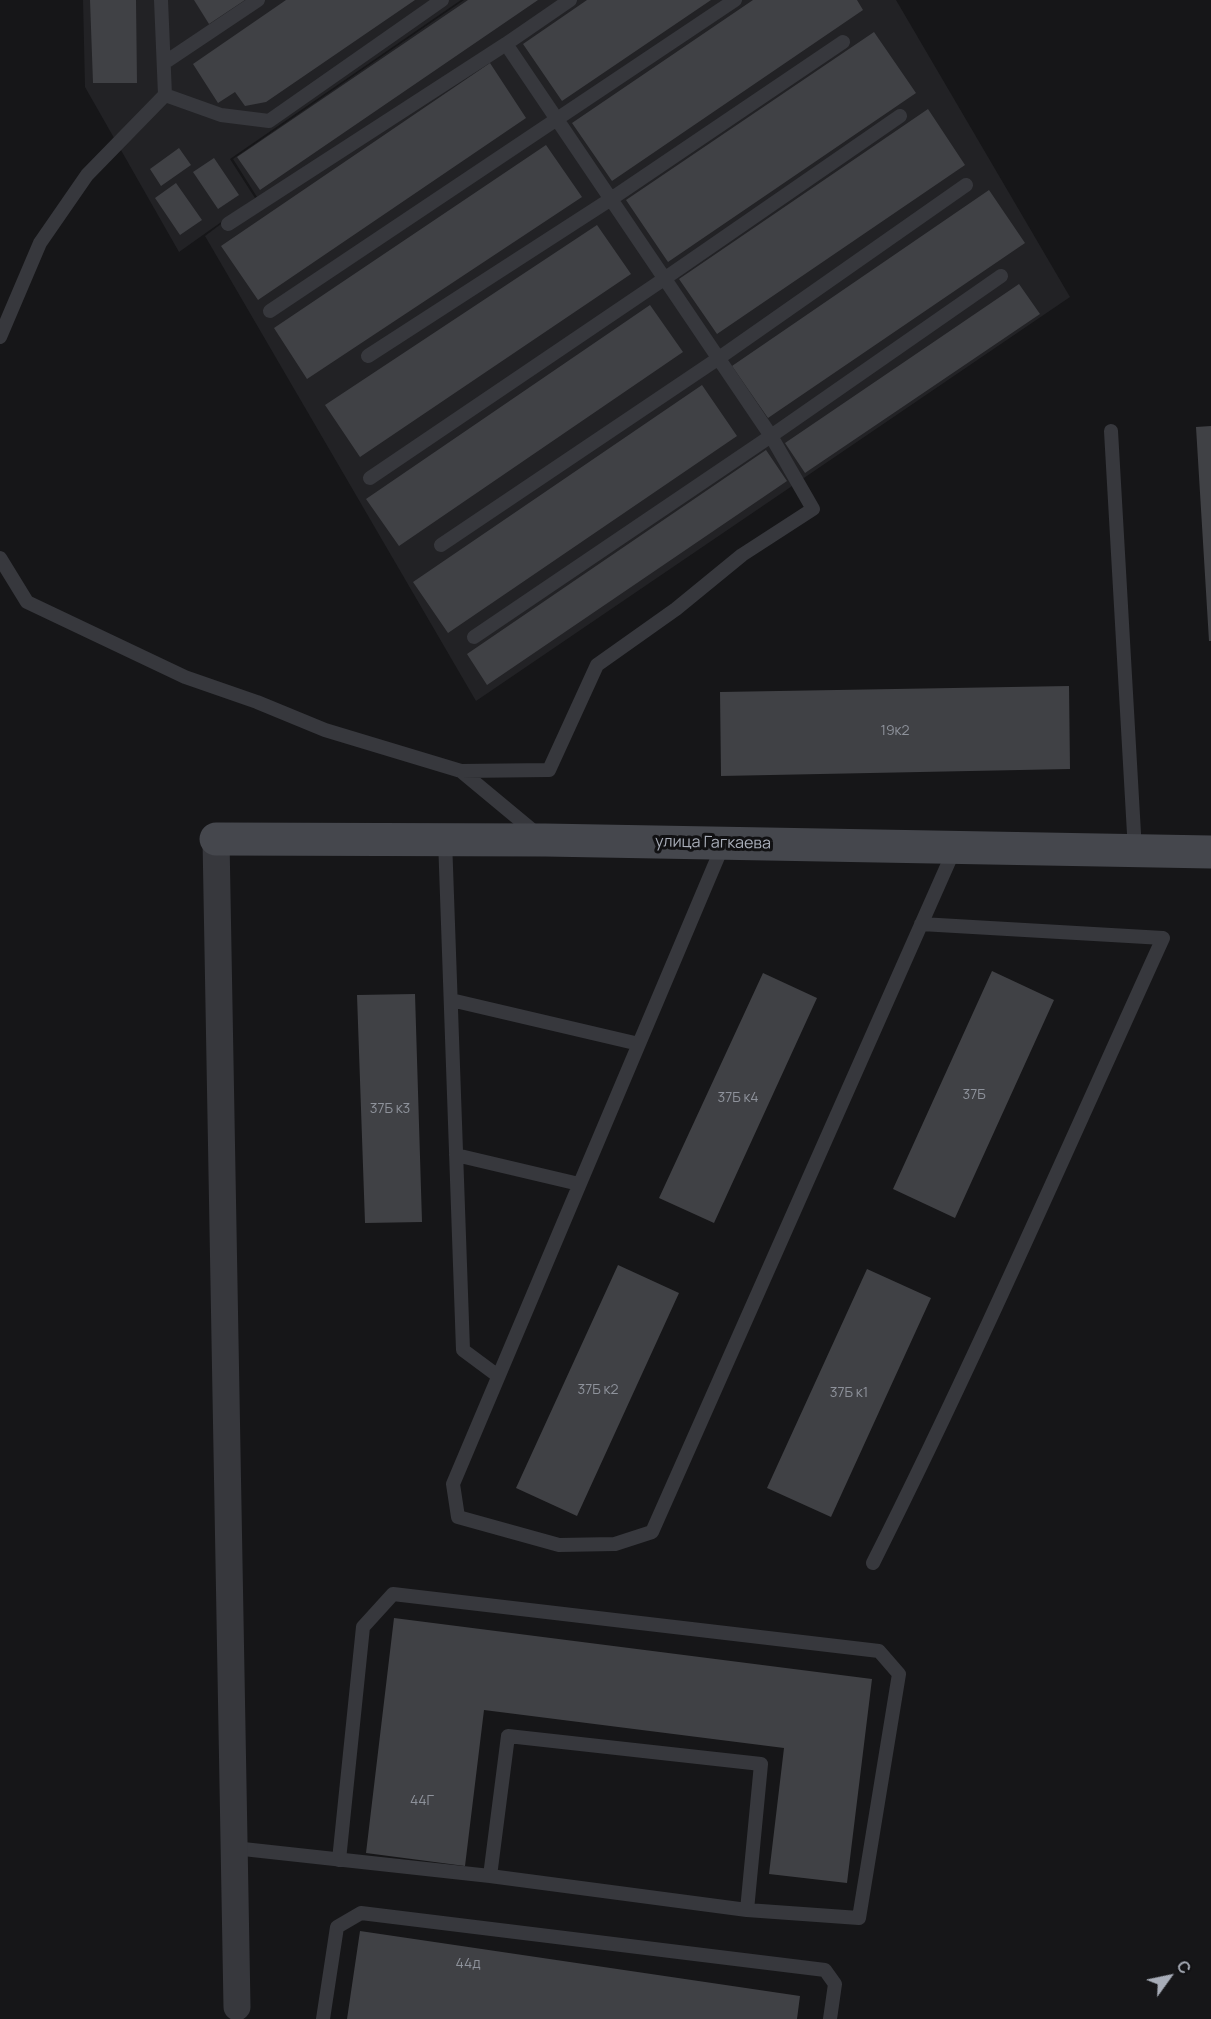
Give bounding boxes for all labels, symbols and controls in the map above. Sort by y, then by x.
house number: 19к2 [880,723,910,739]
street label: улица Гагкаева [655,832,771,854]
house number: 37Б [962,1087,986,1103]
house number: 37Б к4 [717,1090,759,1106]
house number: 37Б к3 [370,1101,410,1117]
house number: 37Б к2 [578,1382,618,1398]
house number: 37Б к1 [830,1385,868,1401]
house number: 44Г [410,1793,434,1809]
north arrow [1139,1947,1199,2007]
house number: 44д [455,1956,481,1972]
text: С [1172,1956,1197,1978]

